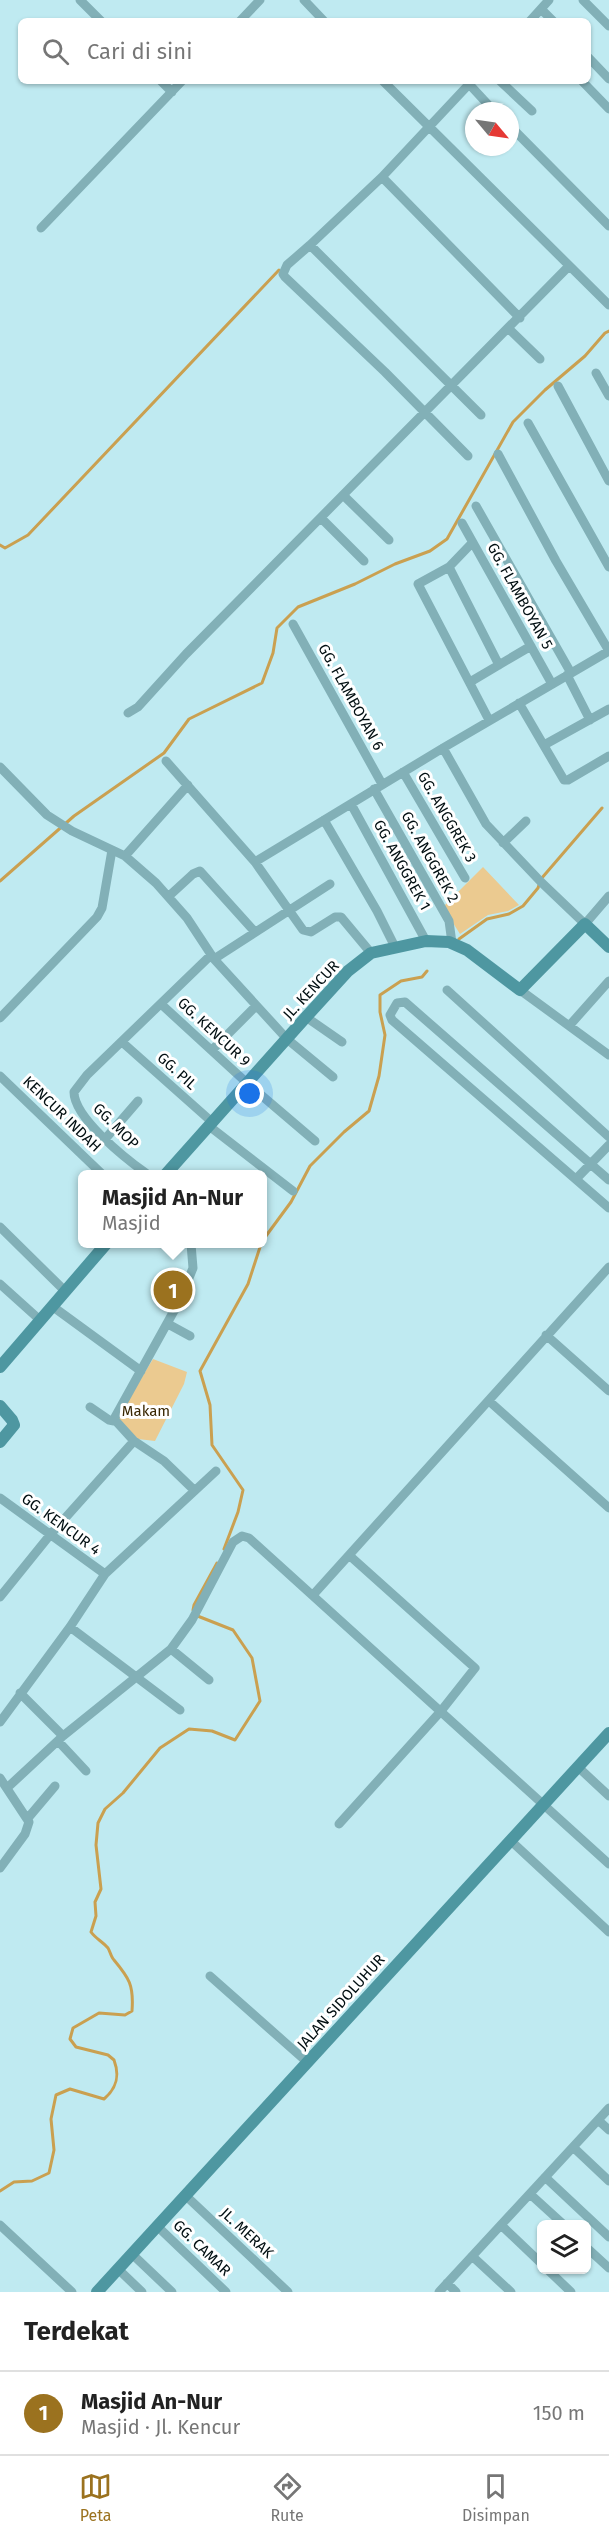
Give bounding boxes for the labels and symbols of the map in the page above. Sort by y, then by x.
north arrow [465,102,519,156]
street label: GG. FLAMBOYAN 5 [483,540,557,652]
street label: GG. FLAMBOYAN 6 [314,641,388,753]
street label: GG. ANGGREK 3 [414,768,480,866]
street label: GG. ANGGREK 2 [397,808,463,906]
street label: GG. ANGGREK 1 [370,817,434,913]
street label: JL. KENCUR [279,957,343,1023]
street label: GG. KENCUR 9 [174,994,254,1070]
street label: GG. PIL [153,1049,201,1094]
street label: KENCUR INDAH [19,1072,105,1156]
your location [235,1079,264,1108]
street label: GG. MOP [89,1099,143,1153]
pin: 1 [154,1268,192,1312]
park label: Makam [122,1402,170,1420]
street label: GG. KENCUR 4 [18,1489,104,1559]
street label: JALAN SIDOLUHUR [293,1951,389,2053]
street label: JL. MERAK [217,2204,277,2262]
street label: GG. CAMAR [170,2216,234,2280]

